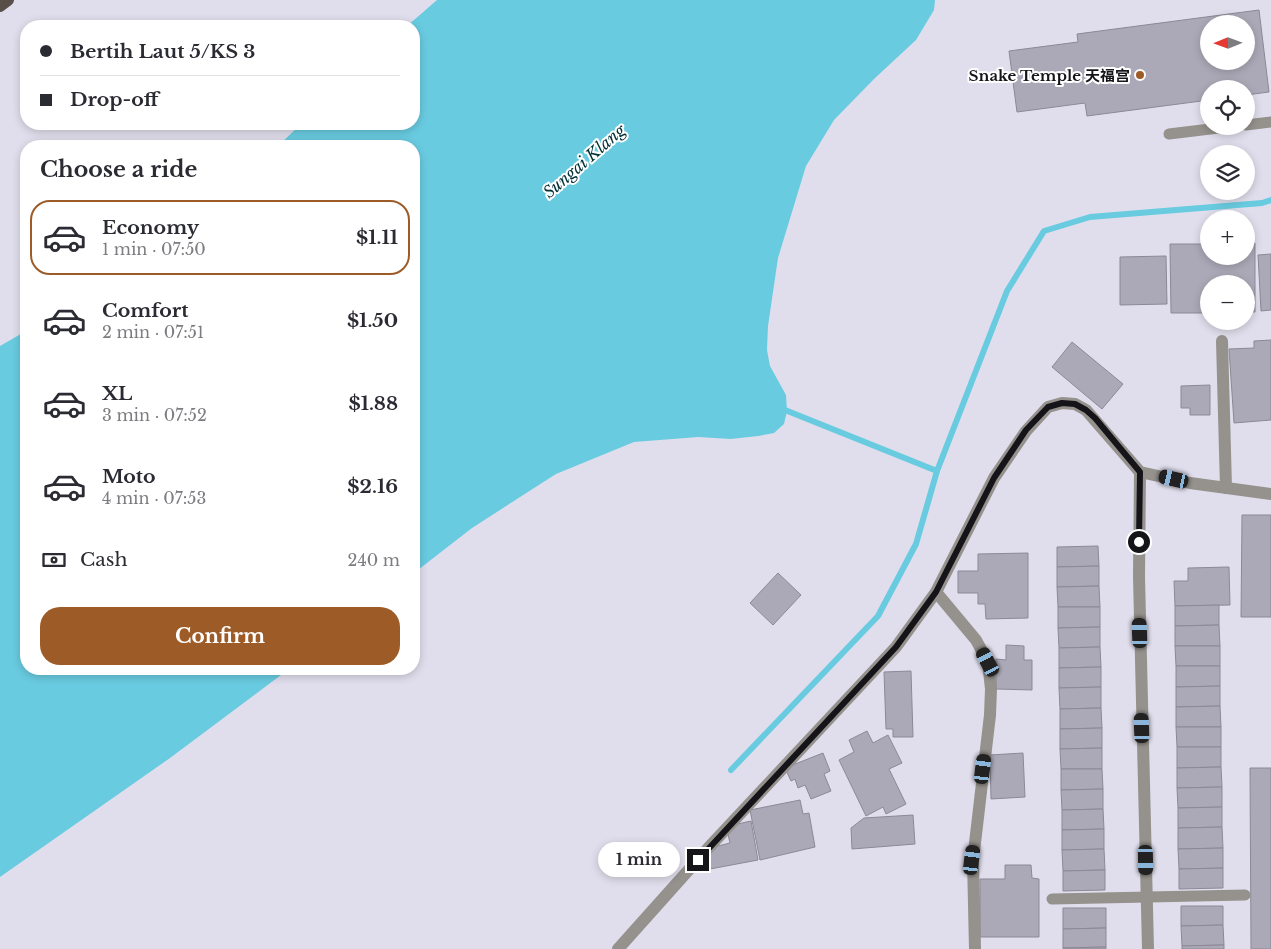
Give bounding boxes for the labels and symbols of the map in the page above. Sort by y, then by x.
north arrow [1200,15,1255,70]
place label: Snake Temple 天福宫 [969,66,1130,85]
marker: Snake Temple 天福宫 [1134,69,1146,81]
water label: Sungai Klang [539,119,630,202]
car [1157,468,1190,490]
route start [1128,531,1150,553]
car [1131,618,1148,648]
car [974,645,1001,679]
car [1133,713,1150,743]
car [973,753,992,785]
callout: 1 min [598,842,680,878]
car [962,844,981,876]
car [1138,845,1153,875]
route end [687,849,709,871]

